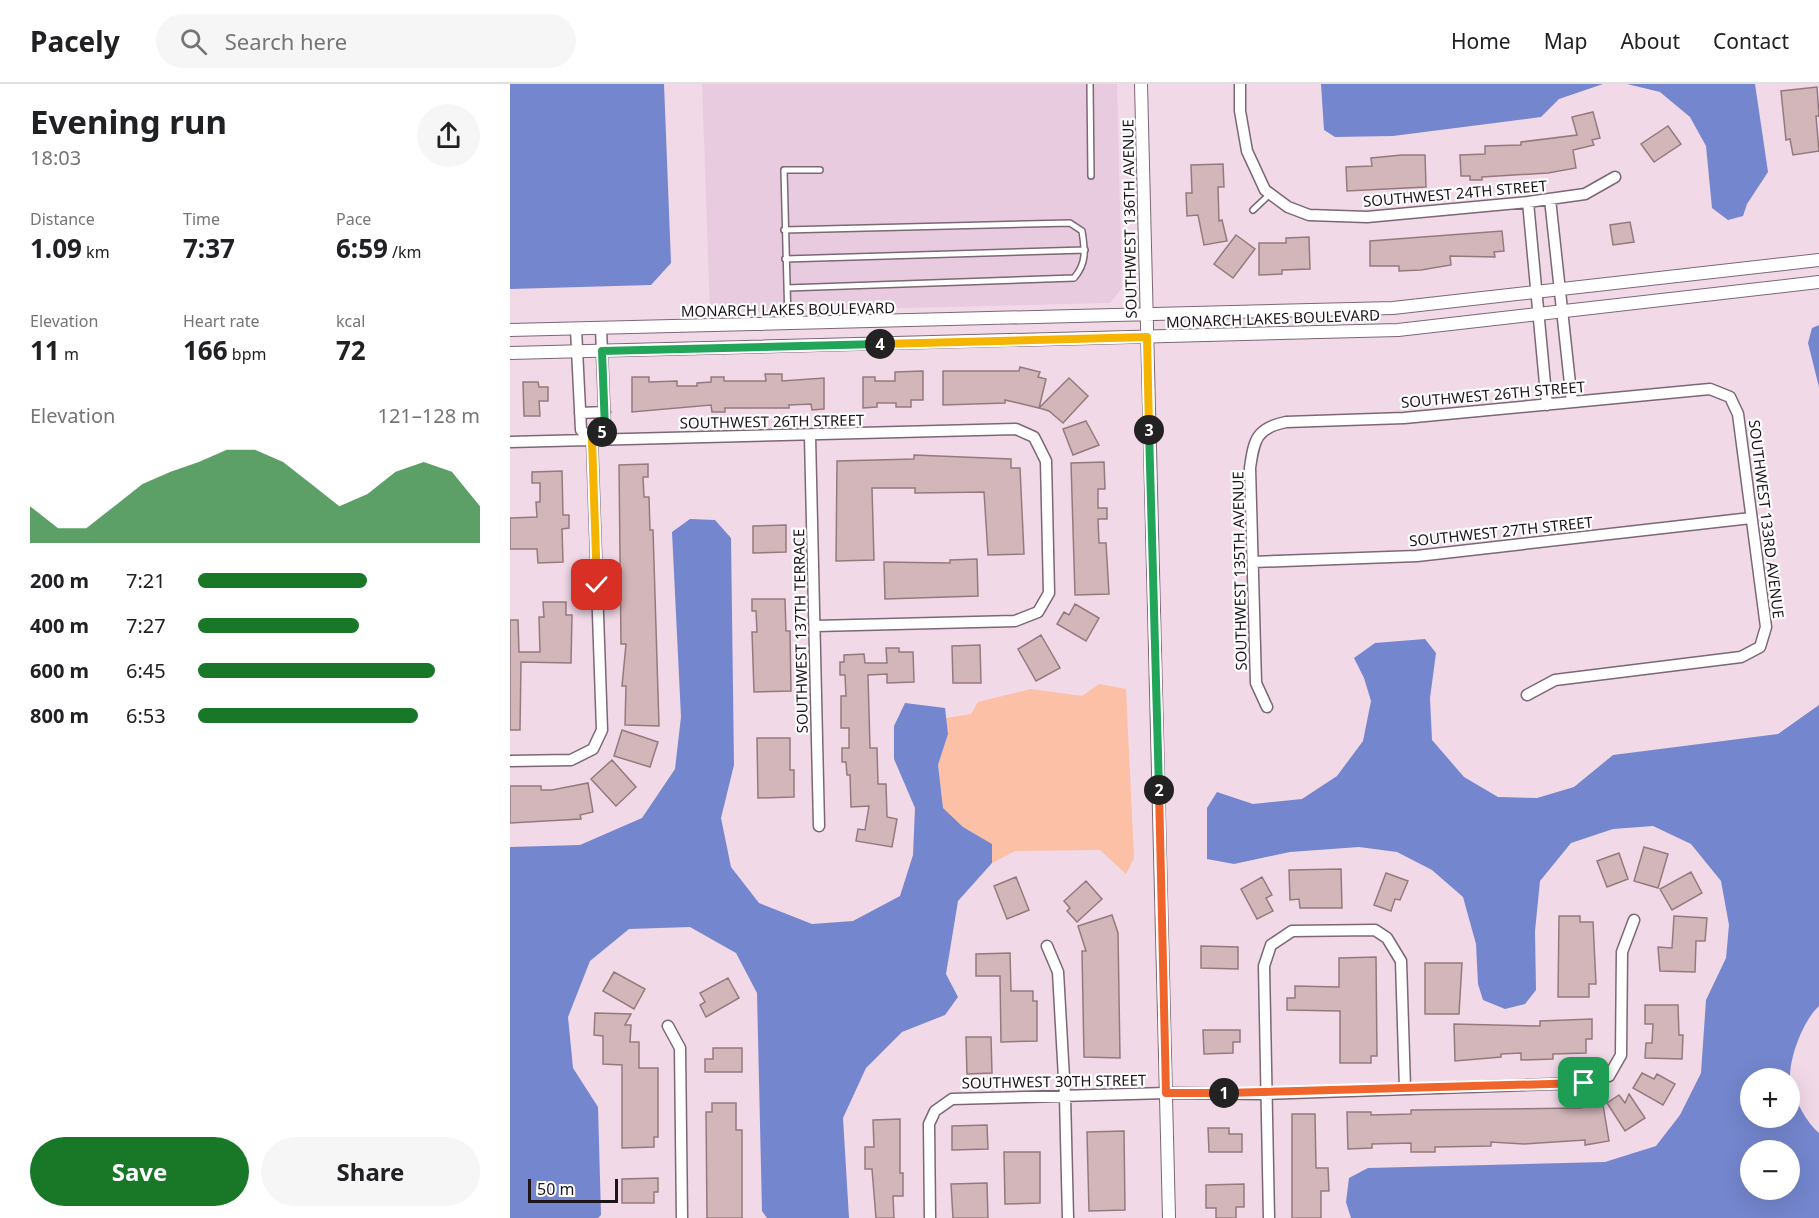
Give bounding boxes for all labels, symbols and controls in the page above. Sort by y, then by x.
search box [156,14,576,68]
text: Pacely [30,22,120,60]
icon: search [177,25,210,58]
text: Search here [225,26,347,56]
text: Home [1451,27,1511,55]
text: Map [1544,27,1587,55]
text: About [1620,27,1680,55]
text: Contact [1713,27,1789,55]
text: Evening run [30,99,227,144]
button: share [417,104,480,167]
street label: SOUTHWEST 136TH AVENUE [1117,119,1141,319]
text: 18:03 [30,144,81,171]
street label: SOUTHWEST 24TH STREET [1362,175,1548,211]
text: Distance [30,208,95,230]
text: Time [183,208,220,230]
text: Pace [336,208,371,230]
text: 1.09 [30,230,82,266]
text: 7:37 [183,230,235,266]
text: 6:59 [336,230,388,266]
text: km [82,241,110,263]
text: /km [388,241,422,263]
street label: MONARCH LAKES BOULEVARD [681,297,895,321]
street label: MONARCH LAKES BOULEVARD [1166,304,1380,332]
text: Elevation [30,310,98,332]
text: Heart rate [183,310,259,332]
text: kcal [336,310,365,332]
pin: 4 [865,329,895,359]
text: 11 [30,332,60,368]
text: 166 [183,332,228,368]
text: 72 [336,332,366,368]
text: 4 [875,333,885,355]
text: m [60,343,79,365]
text: bpm [228,343,266,365]
street label: SOUTHWEST 26TH STREET [1400,376,1586,412]
text: Elevation [30,402,115,429]
text: 121–128 m [377,402,480,429]
street label: SOUTHWEST 26TH STREET [680,409,865,433]
pin: 3 [1134,415,1164,445]
pin: 5 [587,417,617,447]
street label: SOUTHWEST 133RD AVENUE [1745,418,1789,620]
text: 3 [1144,419,1154,441]
text: 5 [597,421,607,443]
street label: SOUTHWEST 135TH AVENUE [1227,471,1251,671]
street label: SOUTHWEST 27TH STREET [1408,511,1594,551]
street label: SOUTHWEST 137TH TERRACE [788,528,812,734]
pin [571,559,622,610]
text: 200 m [30,567,89,594]
text: 7:21 [126,567,166,594]
icon: check [580,568,613,601]
text: 400 m [30,612,89,639]
text: 7:27 [126,612,166,639]
text: 600 m [30,657,89,684]
text: 6:45 [126,657,166,684]
text: 800 m [30,702,89,729]
text: 6:53 [126,702,166,729]
pin: 2 [1144,775,1174,805]
text: 2 [1154,779,1164,801]
pin [1558,1057,1609,1108]
icon: arrive [1567,1066,1600,1099]
map controls [1740,1068,1800,1200]
button: + [1740,1068,1800,1128]
street label: SOUTHWEST 30TH STREET [962,1069,1147,1093]
pin: 1 [1209,1078,1239,1108]
text: 1 [1219,1082,1229,1104]
button: Save [30,1137,249,1206]
button: Share [261,1137,480,1206]
button: − [1740,1140,1800,1200]
scale bar [528,1176,618,1204]
text: 50 m [537,1178,574,1200]

